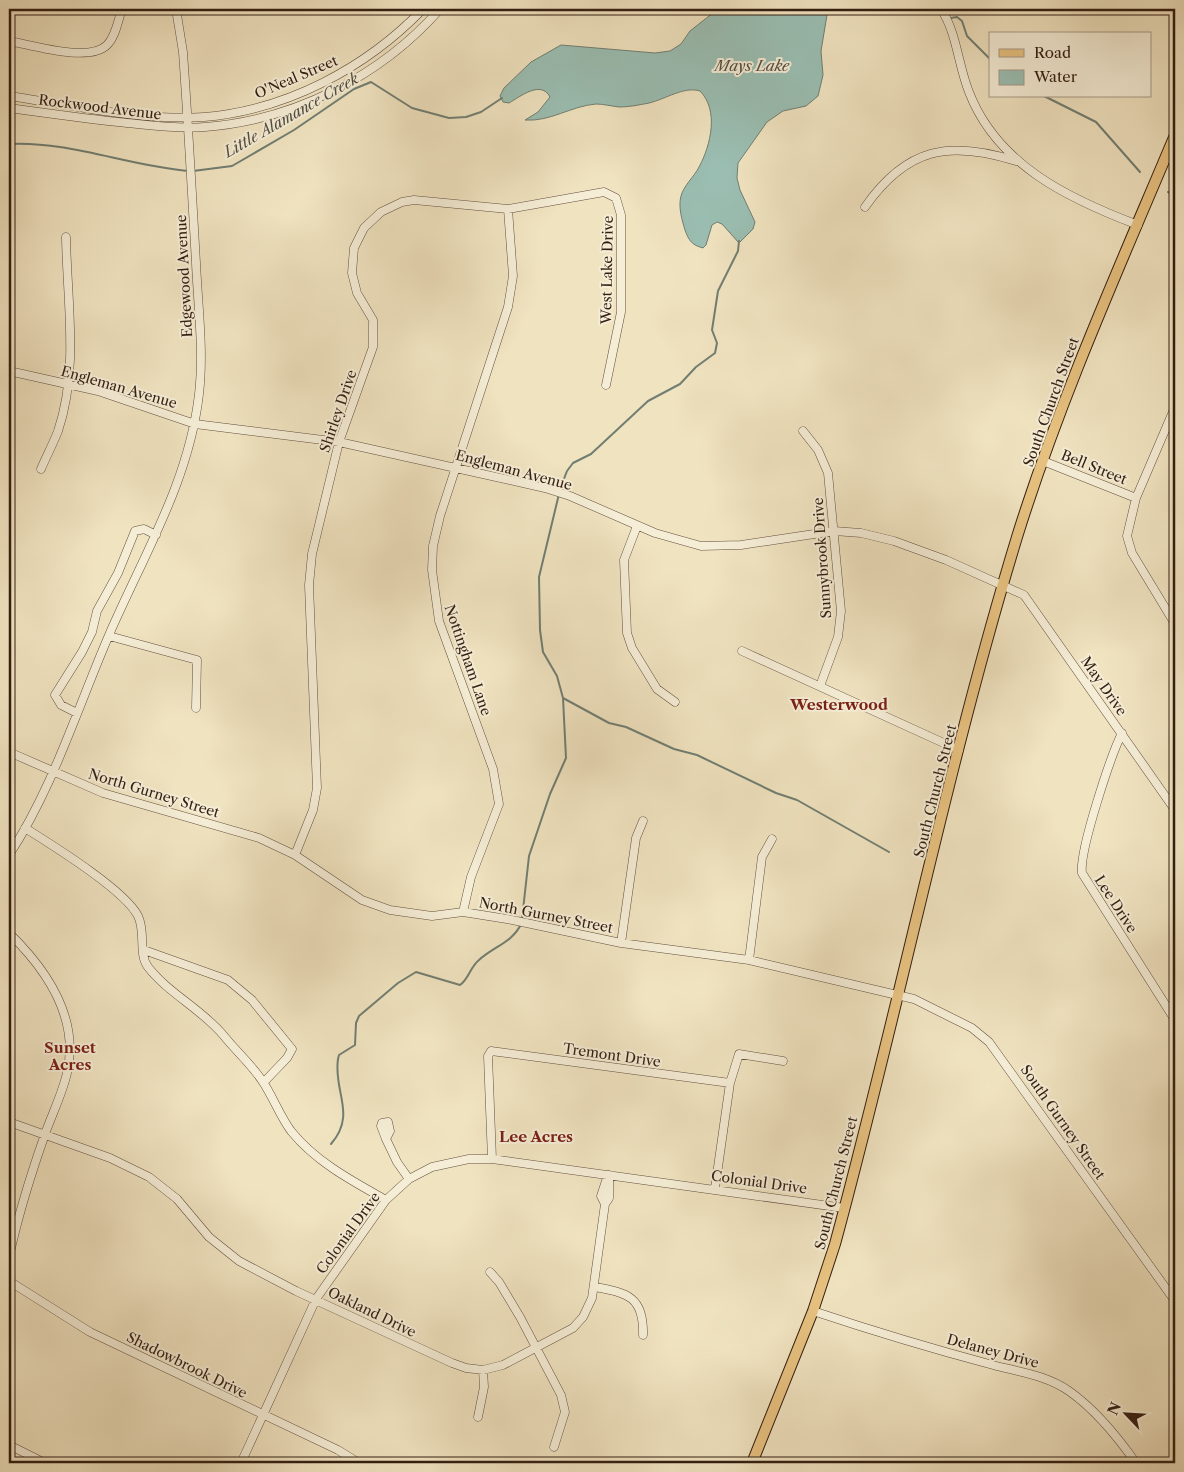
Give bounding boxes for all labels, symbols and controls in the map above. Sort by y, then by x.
legend [989,32,1152,98]
text: Road [1034,43,1071,62]
street label: O'Neal Street [252,51,340,103]
water label: Mays Lake [713,56,790,75]
text: Water [1033,67,1078,86]
water label: Little Alamance Creek [219,69,362,162]
street label: Rockwood Avenue [38,91,163,123]
street label: Edgewood Avenue [172,214,196,338]
street label: West Lake Drive [597,215,617,326]
street label: South Church Street [1019,335,1083,469]
street label: Engleman Avenue [59,362,179,412]
street label: Shirley Drive [315,367,361,455]
street label: Engleman Avenue [454,446,574,494]
street label: Bell Street [1058,446,1130,488]
street label: Sunnybrook Drive [809,497,835,619]
street label: Nottingham Lane [441,602,495,718]
street label: May Drive [1077,653,1131,719]
district label: Westerwood [789,695,888,714]
street label: South Church Street [910,723,960,859]
street label: North Gurney Street [86,765,222,822]
street label: Lee Drive [1091,872,1141,936]
street label: North Gurney Street [478,893,615,937]
district label: Sunset Acres [44,1038,96,1074]
street label: Tremont Drive [562,1039,662,1071]
street label: South Gurney Street [1017,1061,1109,1183]
street label: South Church Street [811,1115,861,1251]
district label: Lee Acres [499,1127,573,1146]
street label: Colonial Drive [710,1166,808,1198]
street label: Colonial Drive [312,1188,384,1277]
street label: Oakland Drive [325,1283,419,1341]
street label: Shadowbrook Drive [124,1328,250,1402]
street label: Delaney Drive [945,1330,1041,1372]
north arrow [1102,1390,1152,1440]
text: N [1103,1399,1125,1418]

